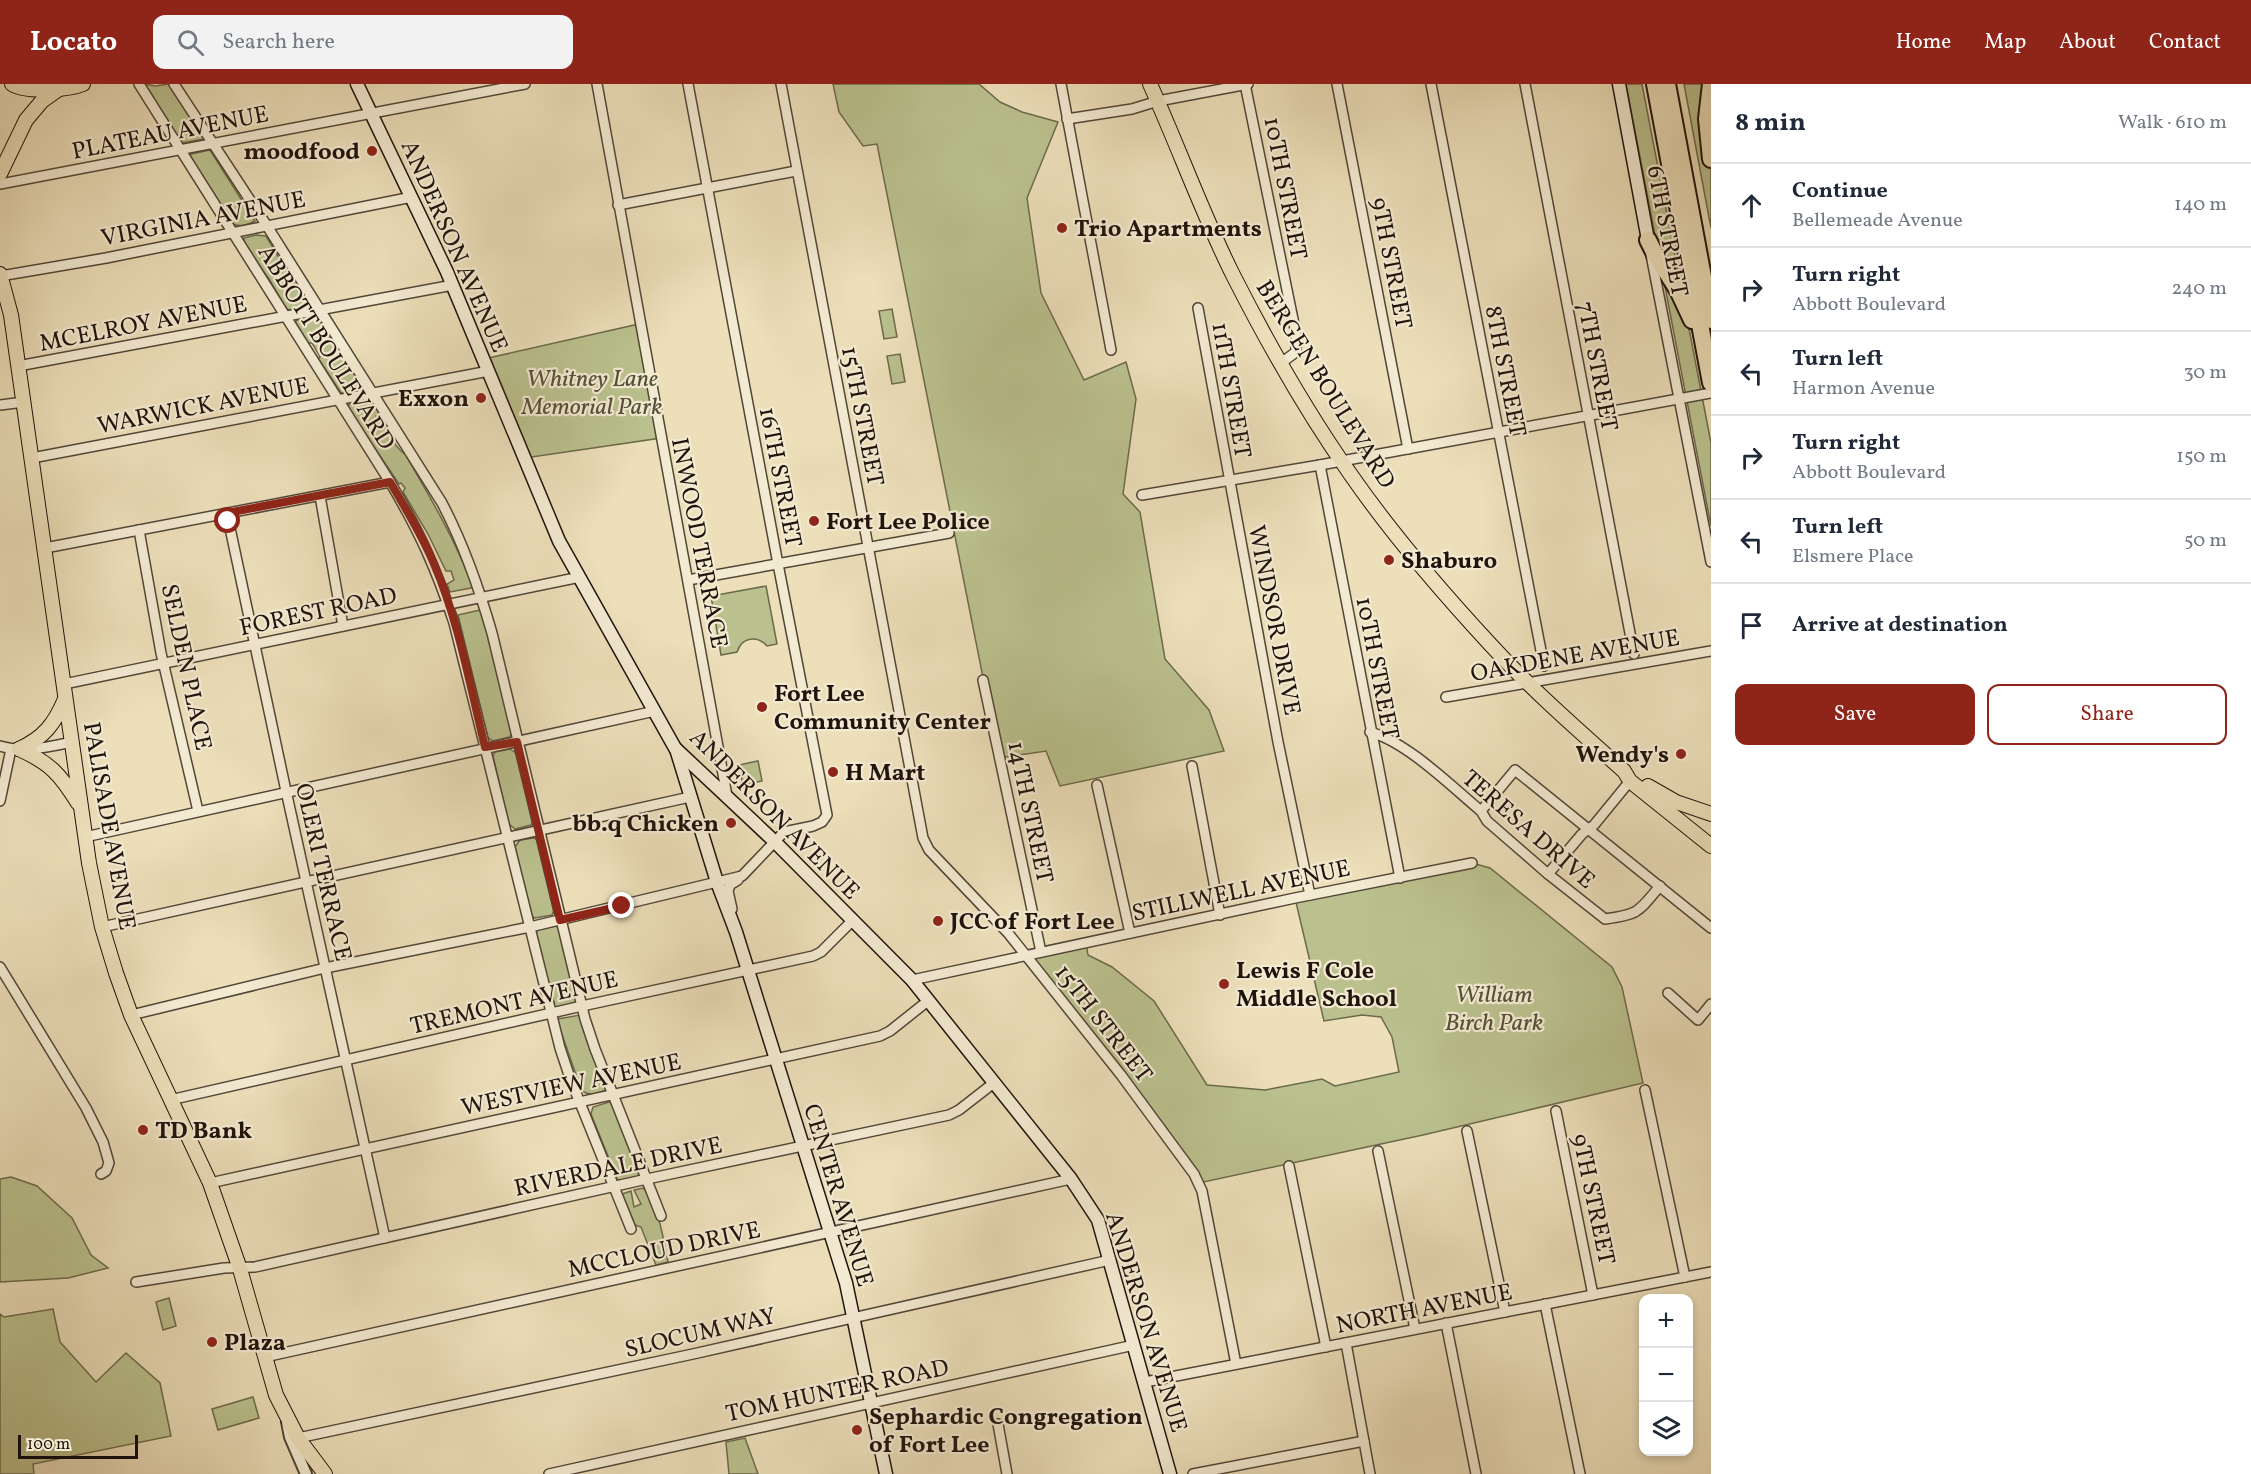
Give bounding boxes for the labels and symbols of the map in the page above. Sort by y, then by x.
street label: PLATEAU AVENUE [69,98,272,170]
street label: 10TH STREET [1254,114,1315,263]
street label: ANDERSON AVENUE [391,135,515,358]
place label: moodfood [244,136,360,170]
marker: moodfood [365,144,379,158]
street label: 6TH STREET [1637,163,1695,300]
street label: VIRGINIA AVENUE [98,183,309,256]
street label: 9TH STREET [1361,195,1419,332]
place label: Trio Apartments [1074,213,1262,247]
marker: Trio Apartments [1055,221,1069,235]
street label: ABBOTT BOULEVARD [248,239,402,457]
street label: BERGEN BOULEVARD [1246,274,1402,496]
street label: MCELROY AVENUE [37,288,250,362]
street label: 7TH STREET [1567,299,1625,434]
street label: 8TH STREET [1475,303,1533,440]
street label: 11TH STREET [1201,320,1259,461]
street label: 15TH STREET [831,344,891,489]
park label: Whitney Lane Memorial Park [521,363,662,425]
street label: WARWICK AVENUE [94,370,312,444]
place label: Exxon [398,383,469,417]
marker: Exxon [474,391,488,405]
street label: 16TH STREET [749,404,809,550]
street label: INWOOD TERRACE [661,435,735,652]
place label: Fort Lee Police [826,506,990,540]
route start [214,507,240,533]
marker: Fort Lee Police [807,514,821,528]
street label: WINDSOR DRIVE [1238,522,1308,718]
place label: Shaburo [1401,545,1497,579]
marker: Shaburo [1382,553,1396,567]
street label: FOREST ROAD [237,580,400,646]
street label: SELDEN PLACE [151,581,219,754]
street label: 10TH STREET [1346,594,1407,743]
street label: OAKDENE AVENUE [1468,622,1683,692]
place label: Fort Lee Community Center [774,678,991,740]
marker: Fort Lee Community Center [755,700,769,714]
street label: PALISADE AVENUE [73,719,143,933]
street label: ANDERSON AVENUE [681,722,867,908]
street label: 14TH STREET [997,738,1061,887]
place label: Wendy's [1575,739,1669,773]
marker: Wendy's [1674,747,1688,761]
place label: H Mart [845,757,925,791]
street label: TERESA DRIVE [1454,763,1602,898]
marker: H Mart [826,765,840,779]
street label: OLERI TERRACE [285,780,359,965]
place label: bb.q Chicken [572,808,719,842]
marker: bb.q Chicken [724,816,738,830]
street label: STILLWELL AVENUE [1129,852,1354,932]
route end [608,892,634,918]
place label: JCC of Fort Lee [949,906,1115,940]
marker: JCC of Fort Lee [931,914,945,928]
place label: Lewis F Cole Middle School [1236,955,1397,1017]
street label: 15TH STREET [1045,958,1159,1091]
street label: TREMONT AVENUE [407,963,622,1044]
marker: Lewis F Cole Middle School [1217,977,1231,991]
park label: William Birch Park [1445,979,1543,1041]
street label: WESTVIEW AVENUE [458,1046,685,1126]
street label: CENTER AVENUE [793,1100,881,1291]
place label: TD Bank [155,1115,253,1149]
marker: TD Bank [136,1123,150,1137]
street label: RIVERDALE DRIVE [511,1129,726,1207]
street label: 9TH STREET [1562,1131,1623,1268]
street label: ANDERSON AVENUE [1095,1208,1195,1437]
street label: MCCLOUD DRIVE [565,1214,764,1288]
street label: NORTH AVENUE [1333,1276,1515,1344]
street label: SLOCUM WAY [621,1300,779,1368]
place label: Plaza [224,1327,286,1361]
marker: Plaza [205,1335,219,1349]
street label: TOM HUNTER ROAD [723,1352,952,1432]
place label: Sephardic Congregation of Fort Lee [869,1401,1143,1463]
marker: Sephardic Congregation of Fort Lee [850,1423,864,1437]
scale bar [18,1432,138,1460]

